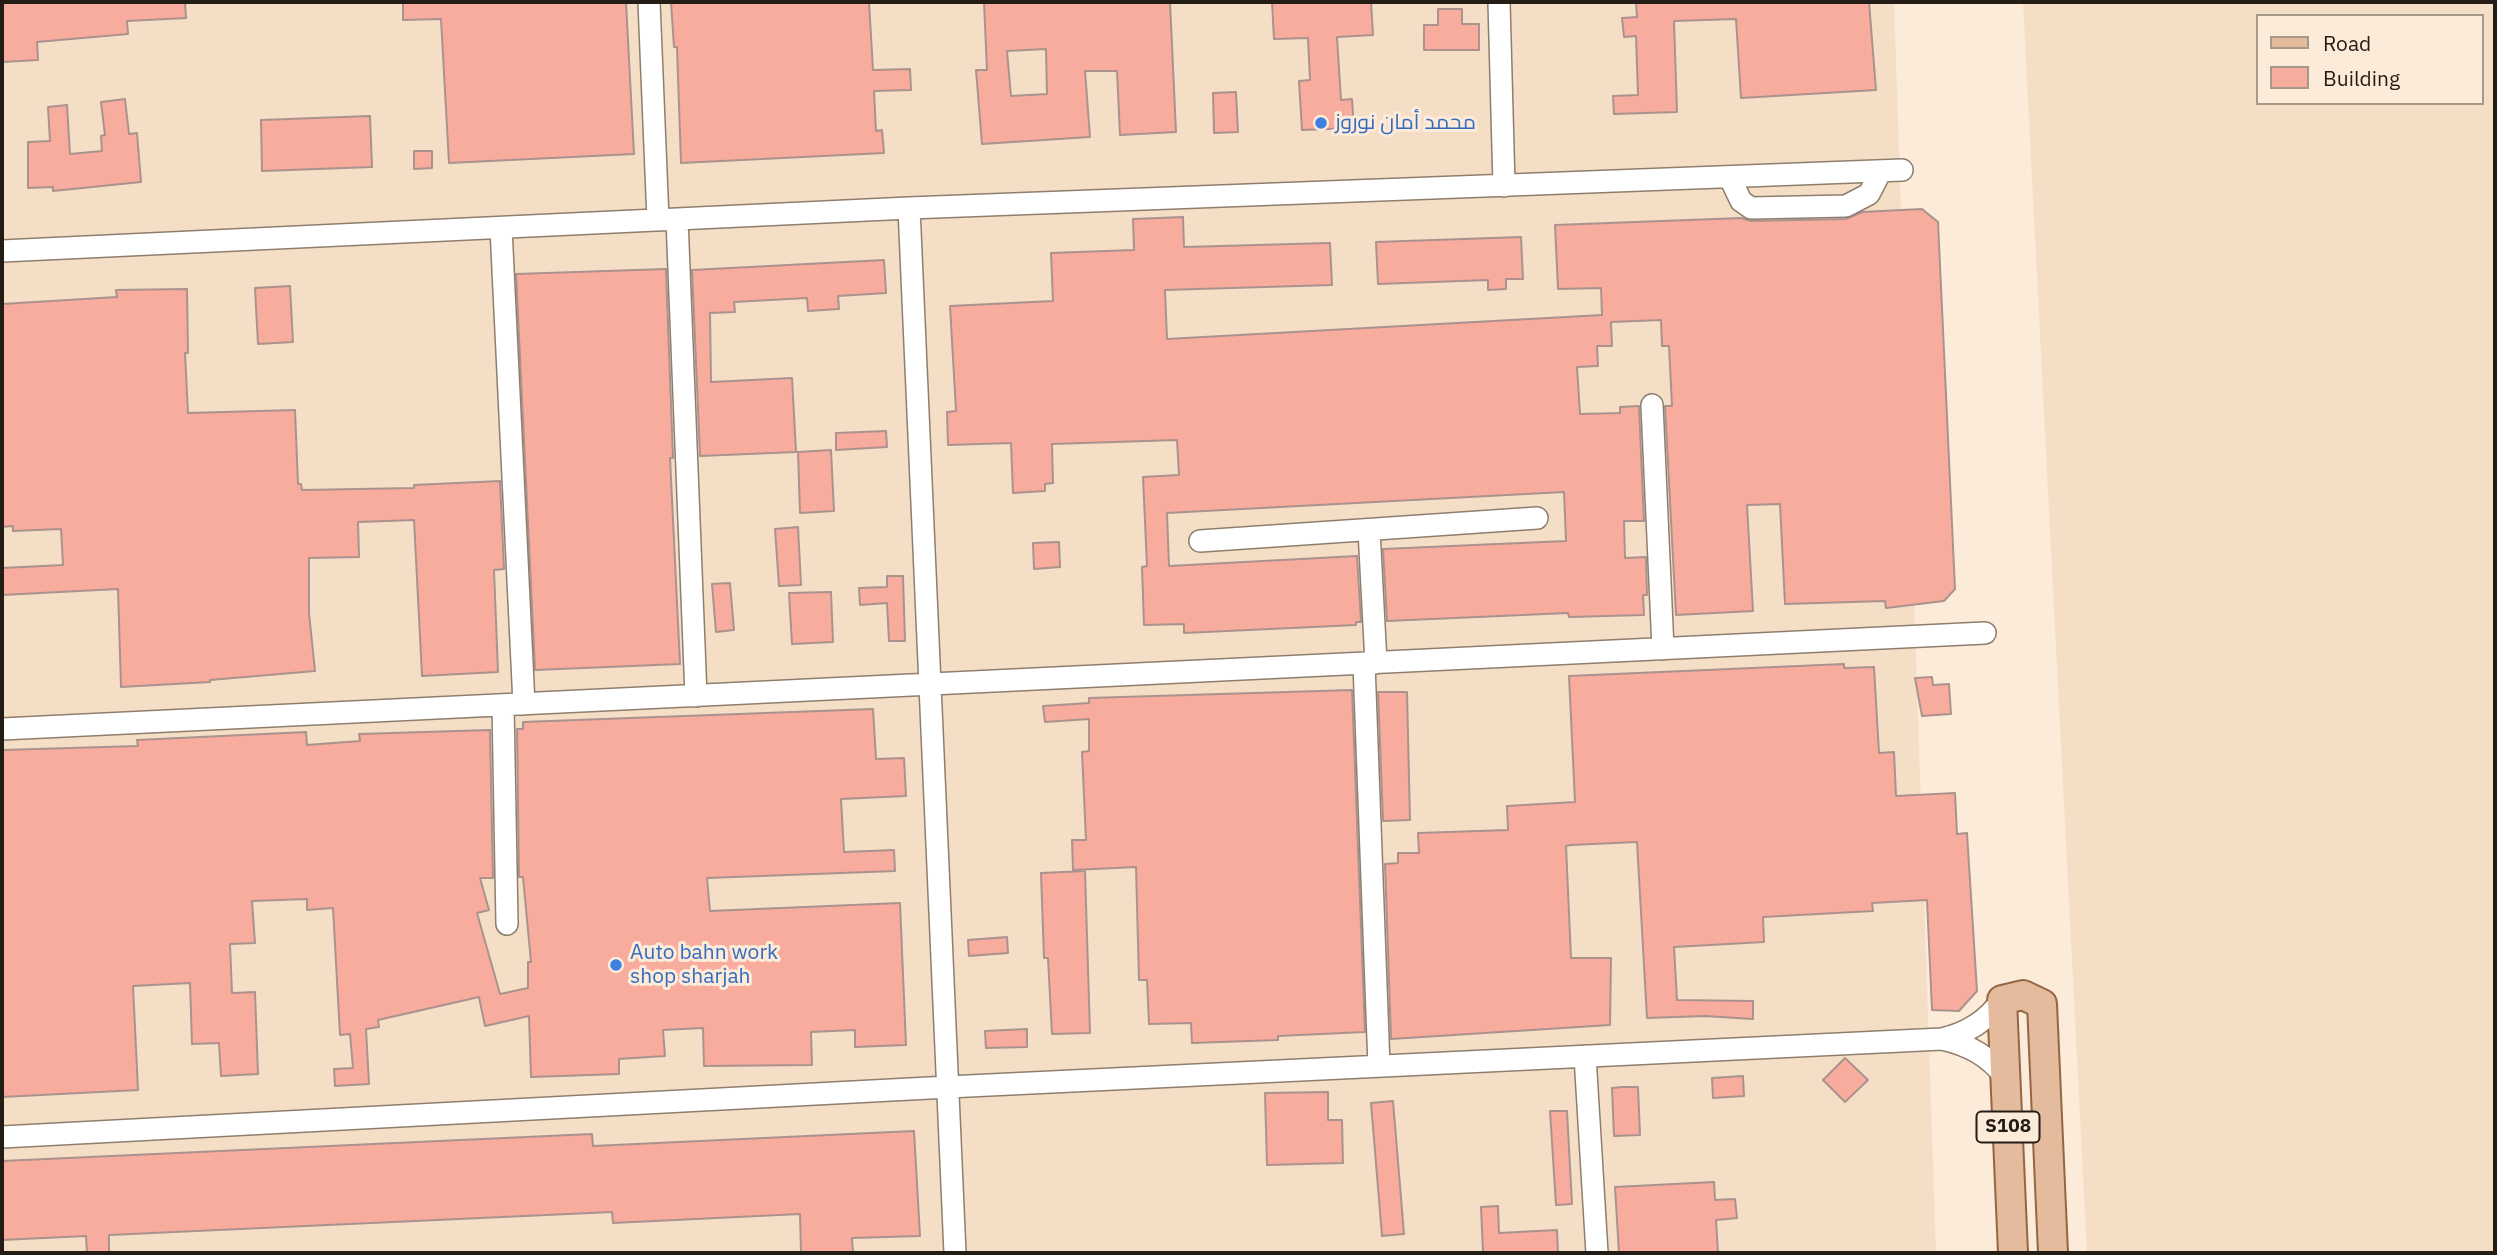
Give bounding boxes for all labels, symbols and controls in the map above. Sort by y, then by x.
legend [2256,14,2483,105]
text: Road [2323,29,2371,57]
text: Building [2323,64,2400,92]
place label: محمد أمان نوروز [1335,110,1476,136]
marker: محمد أمان نوروز [1313,115,1329,131]
place label: Auto bahn work shop sharjah [630,940,778,990]
marker: Auto bahn work shop sharjah [608,957,624,973]
road number: S108 [1976,1112,2039,1142]

